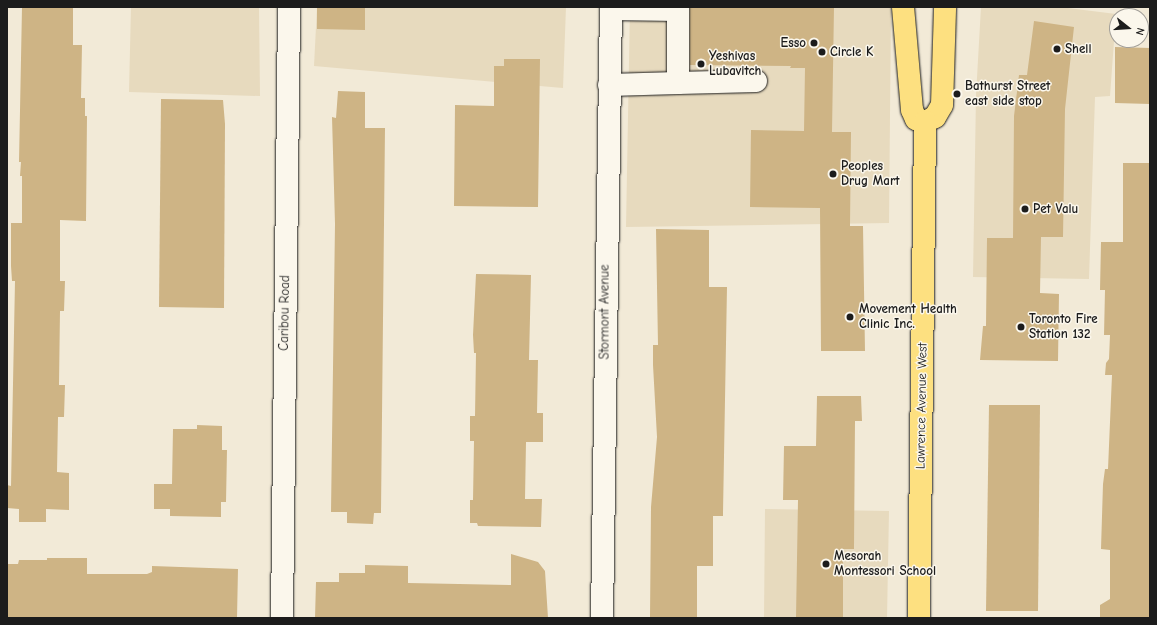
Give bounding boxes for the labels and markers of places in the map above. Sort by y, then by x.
place label: Esso [781,35,806,51]
marker: Esso [809,38,819,48]
place label: Shell [1065,41,1091,57]
place label: Circle K [830,44,873,60]
marker: Shell [1052,44,1062,54]
marker: Circle K [817,47,827,57]
place label: Yeshivas Lubavitch [709,49,761,80]
marker: Yeshivas Lubavitch [696,59,706,69]
place label: Bathurst Street east side stop [965,79,1050,110]
marker: Bathurst Street east side stop [952,89,962,99]
place label: Peoples Drug Mart [841,159,899,190]
marker: Peoples Drug Mart [828,169,838,179]
place label: Pet Valu [1033,201,1078,217]
marker: Pet Valu [1020,204,1030,214]
place label: Movement Health Clinic Inc. [859,302,957,333]
marker: Movement Health Clinic Inc. [844,311,856,323]
place label: Toronto Fire Station 132 [1029,312,1098,343]
marker: Toronto Fire Station 132 [1016,322,1026,332]
place label: Mesorah Montessori School [834,549,936,580]
marker: Mesorah Montessori School [821,559,831,569]

